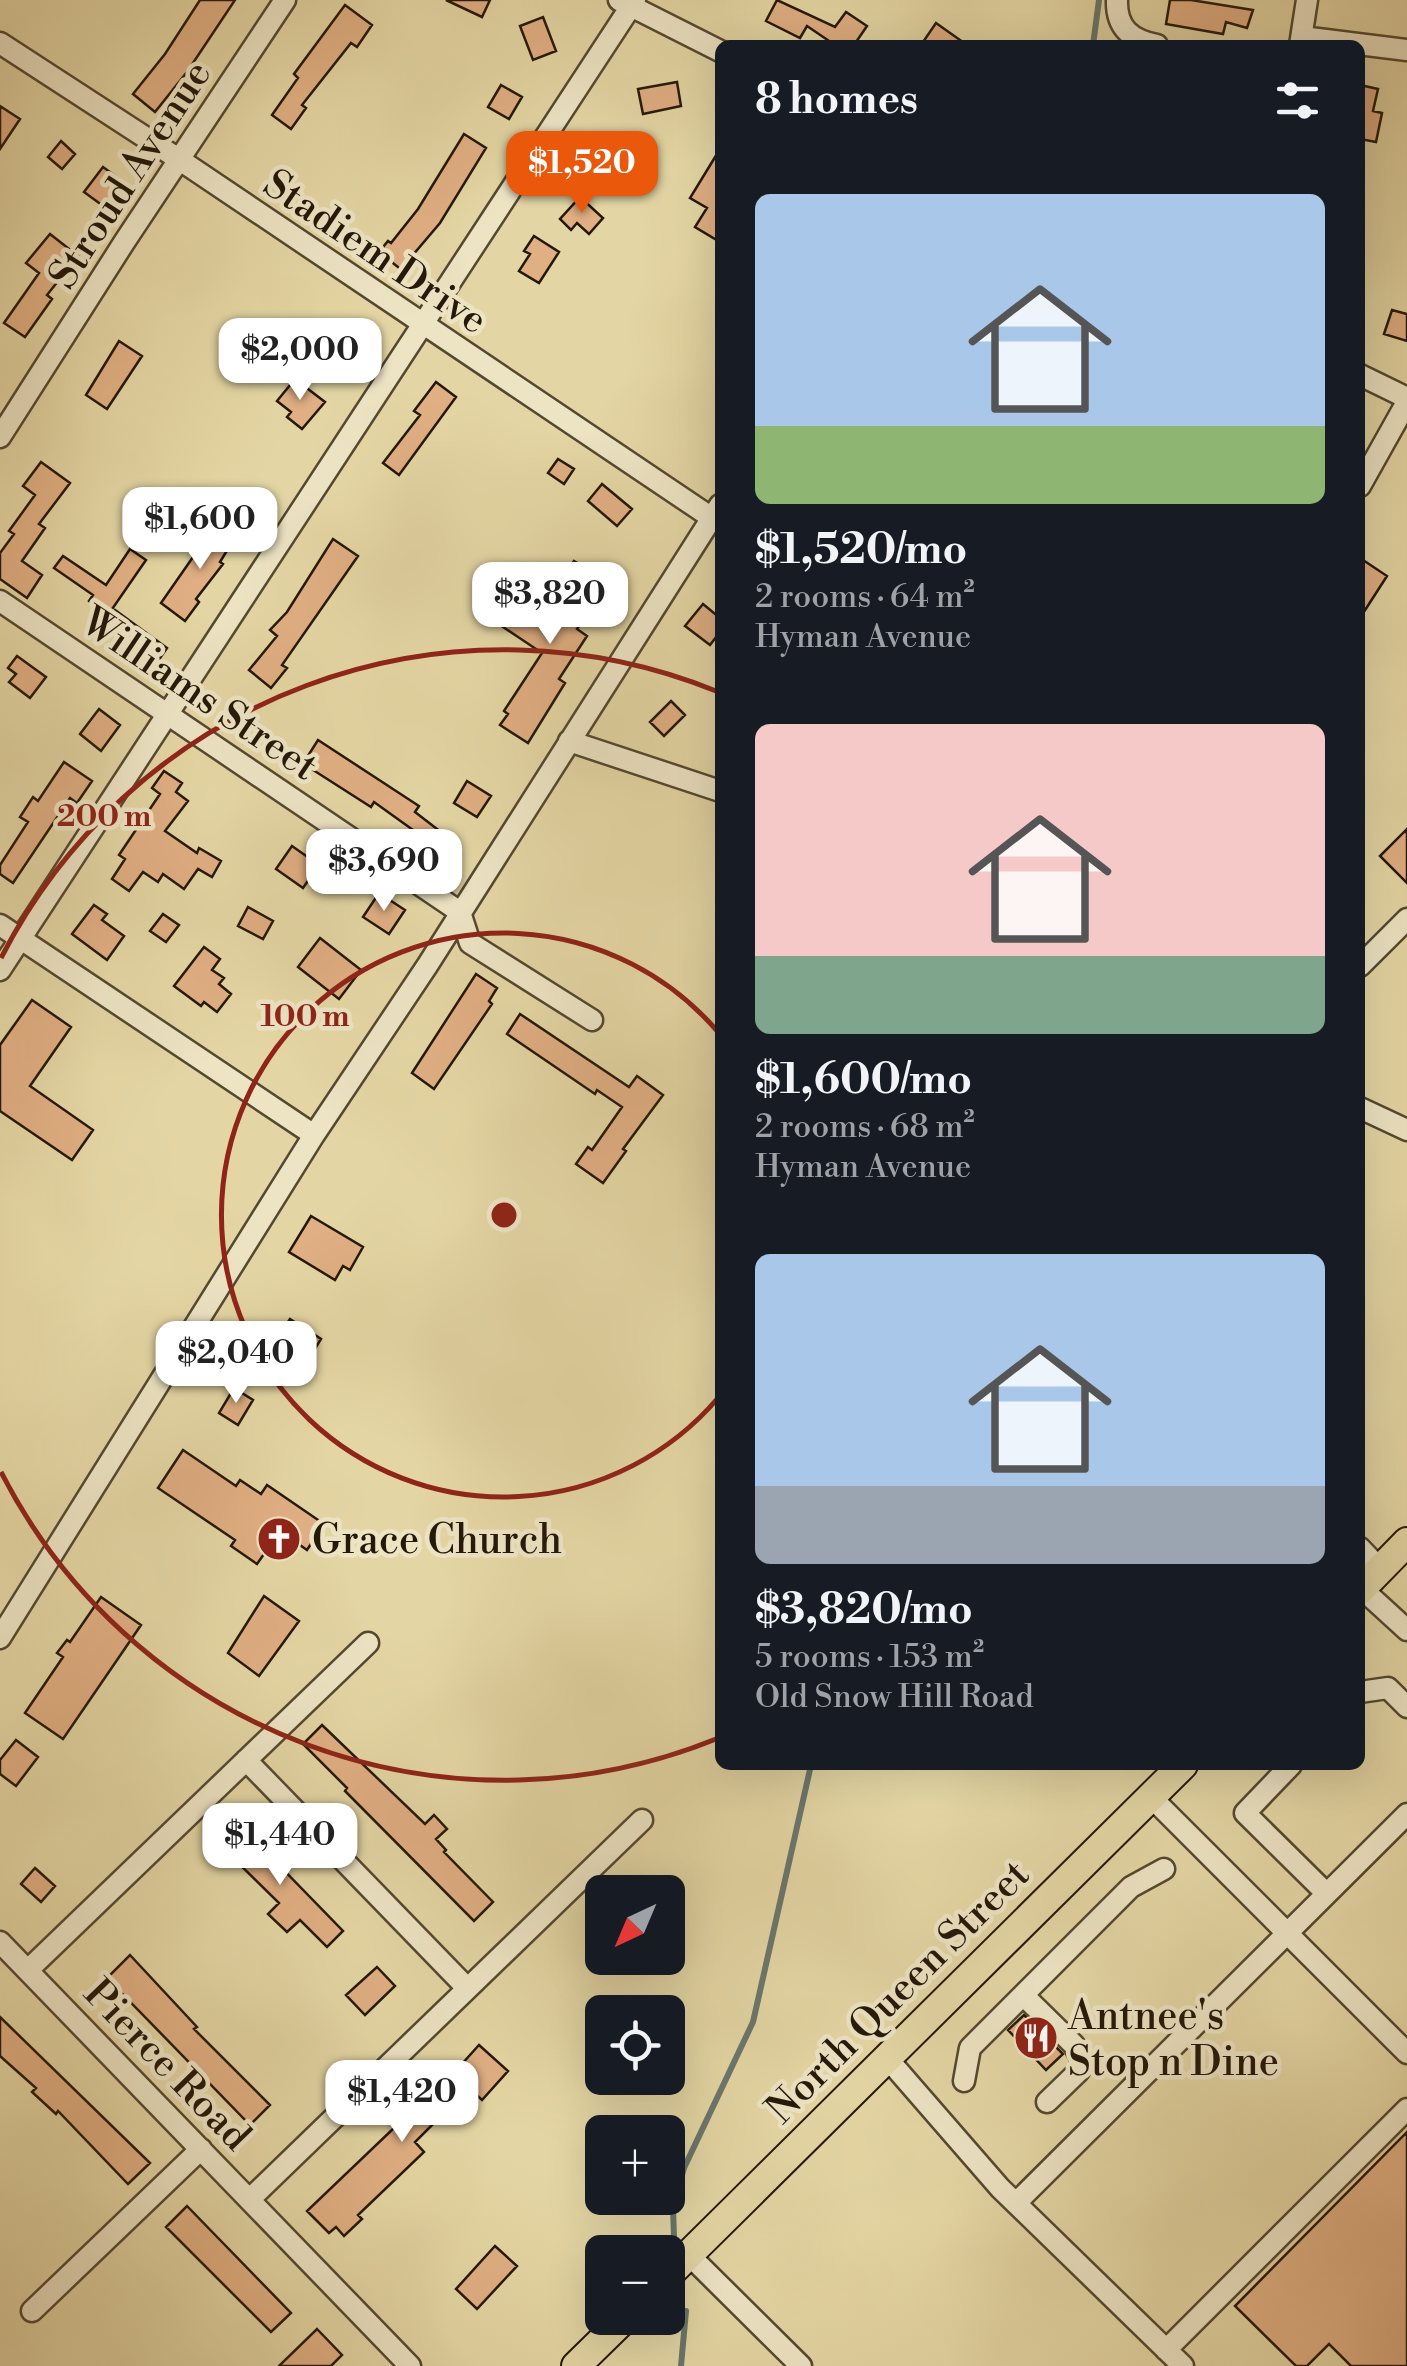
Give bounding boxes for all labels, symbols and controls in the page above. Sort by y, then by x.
street label: Stroud Avenue [38,52,223,299]
icon: filters [1270,73,1325,128]
text: 8 homes [755,74,918,127]
pin: $1,520 [501,131,663,216]
text: $1,520 [528,143,636,183]
street label: Stadiem Drive [253,159,496,346]
icon: home [950,259,1130,439]
pin: $2,000 [219,318,381,403]
text: $2,000 [241,330,359,370]
pin: $1,600 [119,487,281,572]
text: $1,600 [144,499,256,539]
text: $1,520/mo [755,524,967,577]
pin: $3,820 [469,562,631,647]
text: $3,820 [494,574,606,614]
text: 2 rooms · 64 m² [755,577,975,617]
street label: Williams Street [69,596,327,792]
text: Hyman Avenue [755,617,971,657]
icon: home [950,789,1130,969]
text: 200 m [57,798,151,836]
pin: $3,690 [303,829,465,914]
text: $3,690 [328,841,440,881]
text: 100 m [260,998,350,1036]
text: $1,600/mo [755,1054,972,1107]
text: 2 rooms · 68 m² [755,1107,975,1147]
text: Hyman Avenue [755,1147,971,1187]
centre of rings [486,1197,522,1233]
icon: home [950,1319,1130,1499]
pin: $2,040 [155,1321,317,1406]
text: $2,040 [178,1333,294,1373]
church icon: Grace Church [256,1516,302,1562]
place label: Grace Church [312,1516,562,1566]
text: $3,820/mo [755,1584,973,1637]
text: 5 rooms · 153 m² [755,1637,984,1677]
text: Old Snow Hill Road [755,1677,1034,1717]
pin: $1,440 [199,1803,361,1888]
text: $1,440 [224,1815,336,1855]
street label: North Queen Street [756,1850,1041,2135]
north arrow [585,1875,685,1975]
map controls [585,1875,685,2335]
street label: Pierce Road [73,1969,261,2162]
place label: Antnee's Stop n Dine [1067,1992,1279,2088]
button: locate [585,1995,685,2095]
restaurant icon: Antnee's Stop n Dine [1013,2015,1059,2061]
pin: $1,420 [321,2060,483,2145]
text: $1,420 [347,2072,457,2112]
button: + [585,2115,685,2215]
button: − [585,2235,685,2335]

